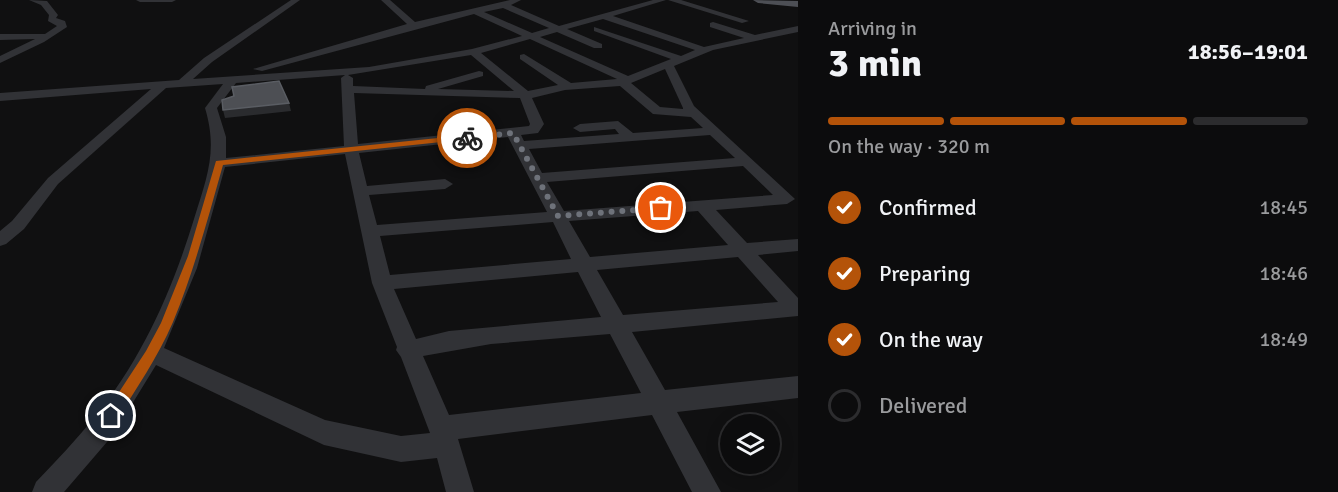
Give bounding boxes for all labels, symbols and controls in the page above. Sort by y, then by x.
text: Arriving in [828,16,917,41]
text: 18:56–19:01 [1188,38,1308,65]
text: 3 min [828,39,922,87]
courier [437,108,497,168]
icon: bike [451,122,484,155]
text: On the way · 320 m [828,134,990,159]
pin [635,182,686,233]
icon: bag [644,191,677,224]
icon: check [828,191,861,224]
text: Confirmed [879,194,977,221]
text: 18:45 [1259,195,1308,220]
icon: check [828,257,861,290]
text: Preparing [879,260,971,287]
text: 18:46 [1259,261,1308,286]
icon: check [828,323,861,356]
text: On the way [879,326,983,353]
text: 18:49 [1259,327,1308,352]
pin [85,390,136,441]
text: Delivered [879,392,967,419]
icon: home [94,399,127,432]
map controls [720,414,780,474]
button: layers [720,414,780,474]

